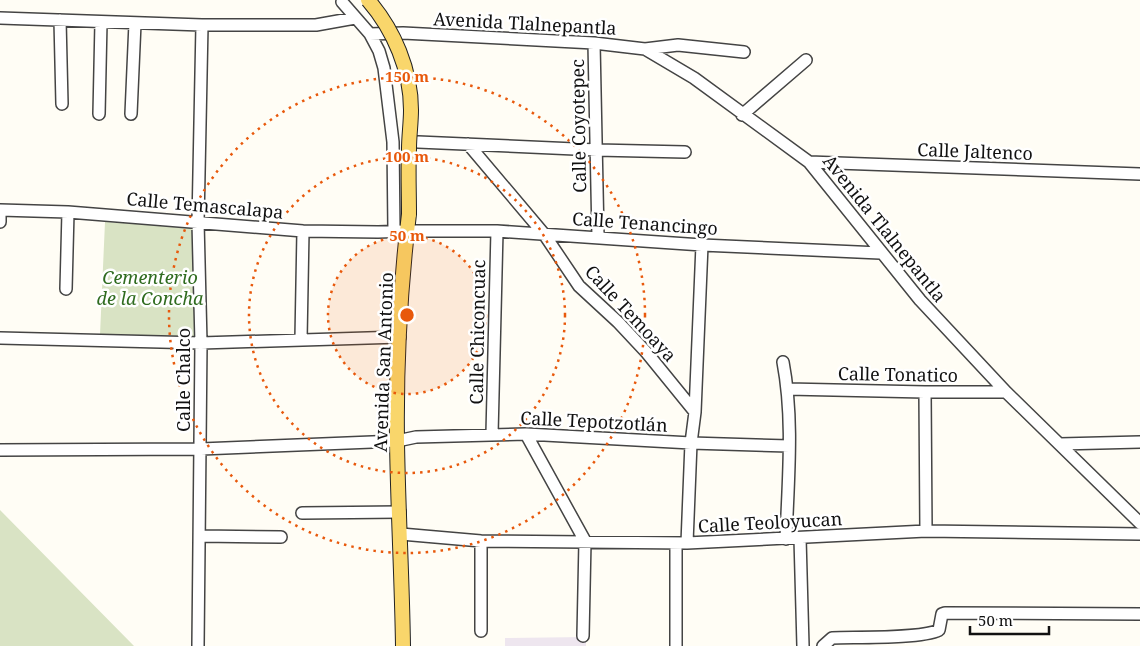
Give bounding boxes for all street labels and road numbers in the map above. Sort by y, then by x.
street label: Avenida Tlalnepantla [433,6,617,40]
street label: Calle Coyotepec [565,59,591,193]
street label: Calle Jaltenco [917,137,1033,165]
street label: Avenida Tlalnepantla [818,149,952,307]
street label: Calle Temascalapa [125,186,285,224]
street label: Calle Tenancingo [571,206,719,240]
street label: Calle Chiconcuac [464,259,490,405]
street label: Calle Temoaya [580,260,682,366]
street label: Avenida San Antonio [368,272,398,452]
street label: Calle Chalco [171,328,195,432]
street label: Calle Tonatico [838,361,958,387]
street label: Calle Tepotzotlán [520,405,669,437]
street label: Calle Teoloyucan [697,506,843,538]

